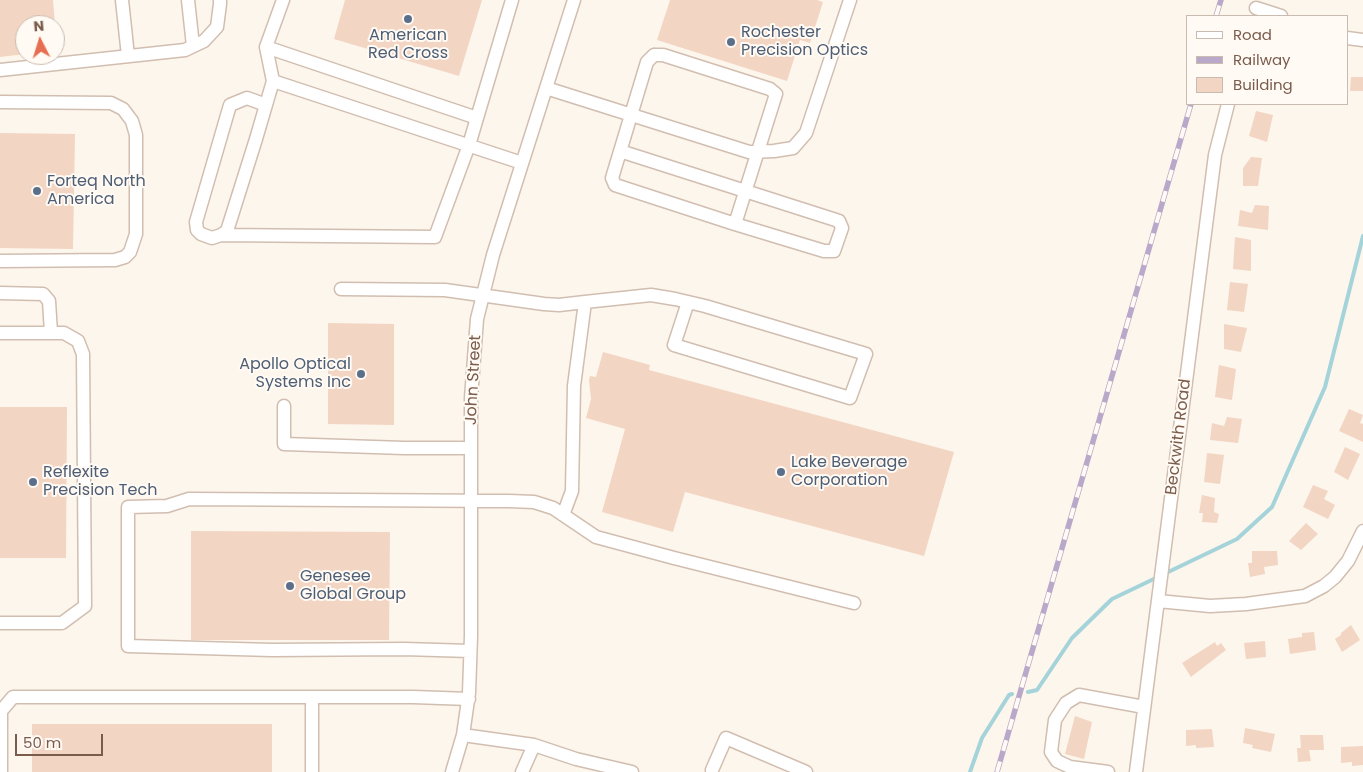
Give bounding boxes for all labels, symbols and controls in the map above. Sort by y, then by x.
marker: American Red Cross [402,13,414,25]
north arrow [15,15,65,65]
legend [1186,15,1348,105]
text: N [33,16,45,36]
place label: Rochester Precision Optics [741,23,868,61]
text: Road [1233,24,1272,45]
place label: American Red Cross [368,26,448,64]
marker: Rochester Precision Optics [725,36,737,48]
text: Railway [1233,49,1291,70]
text: Building [1233,74,1293,95]
place label: Forteq North America [47,172,146,210]
marker: Forteq North America [31,185,43,197]
street label: John Street [462,334,486,426]
place label: Apollo Optical Systems Inc [239,355,351,393]
marker: Apollo Optical Systems Inc [355,368,367,380]
street label: Beckwith Road [1162,378,1196,496]
place label: Lake Beverage Corporation [791,453,907,491]
place label: Reflexite Precision Tech [43,463,157,501]
marker: Lake Beverage Corporation [775,466,787,478]
marker: Reflexite Precision Tech [27,476,39,488]
place label: Genesee Global Group [300,567,406,605]
marker: Genesee Global Group [284,580,296,592]
scale bar [18,724,105,756]
text: 50 m [23,732,61,753]

